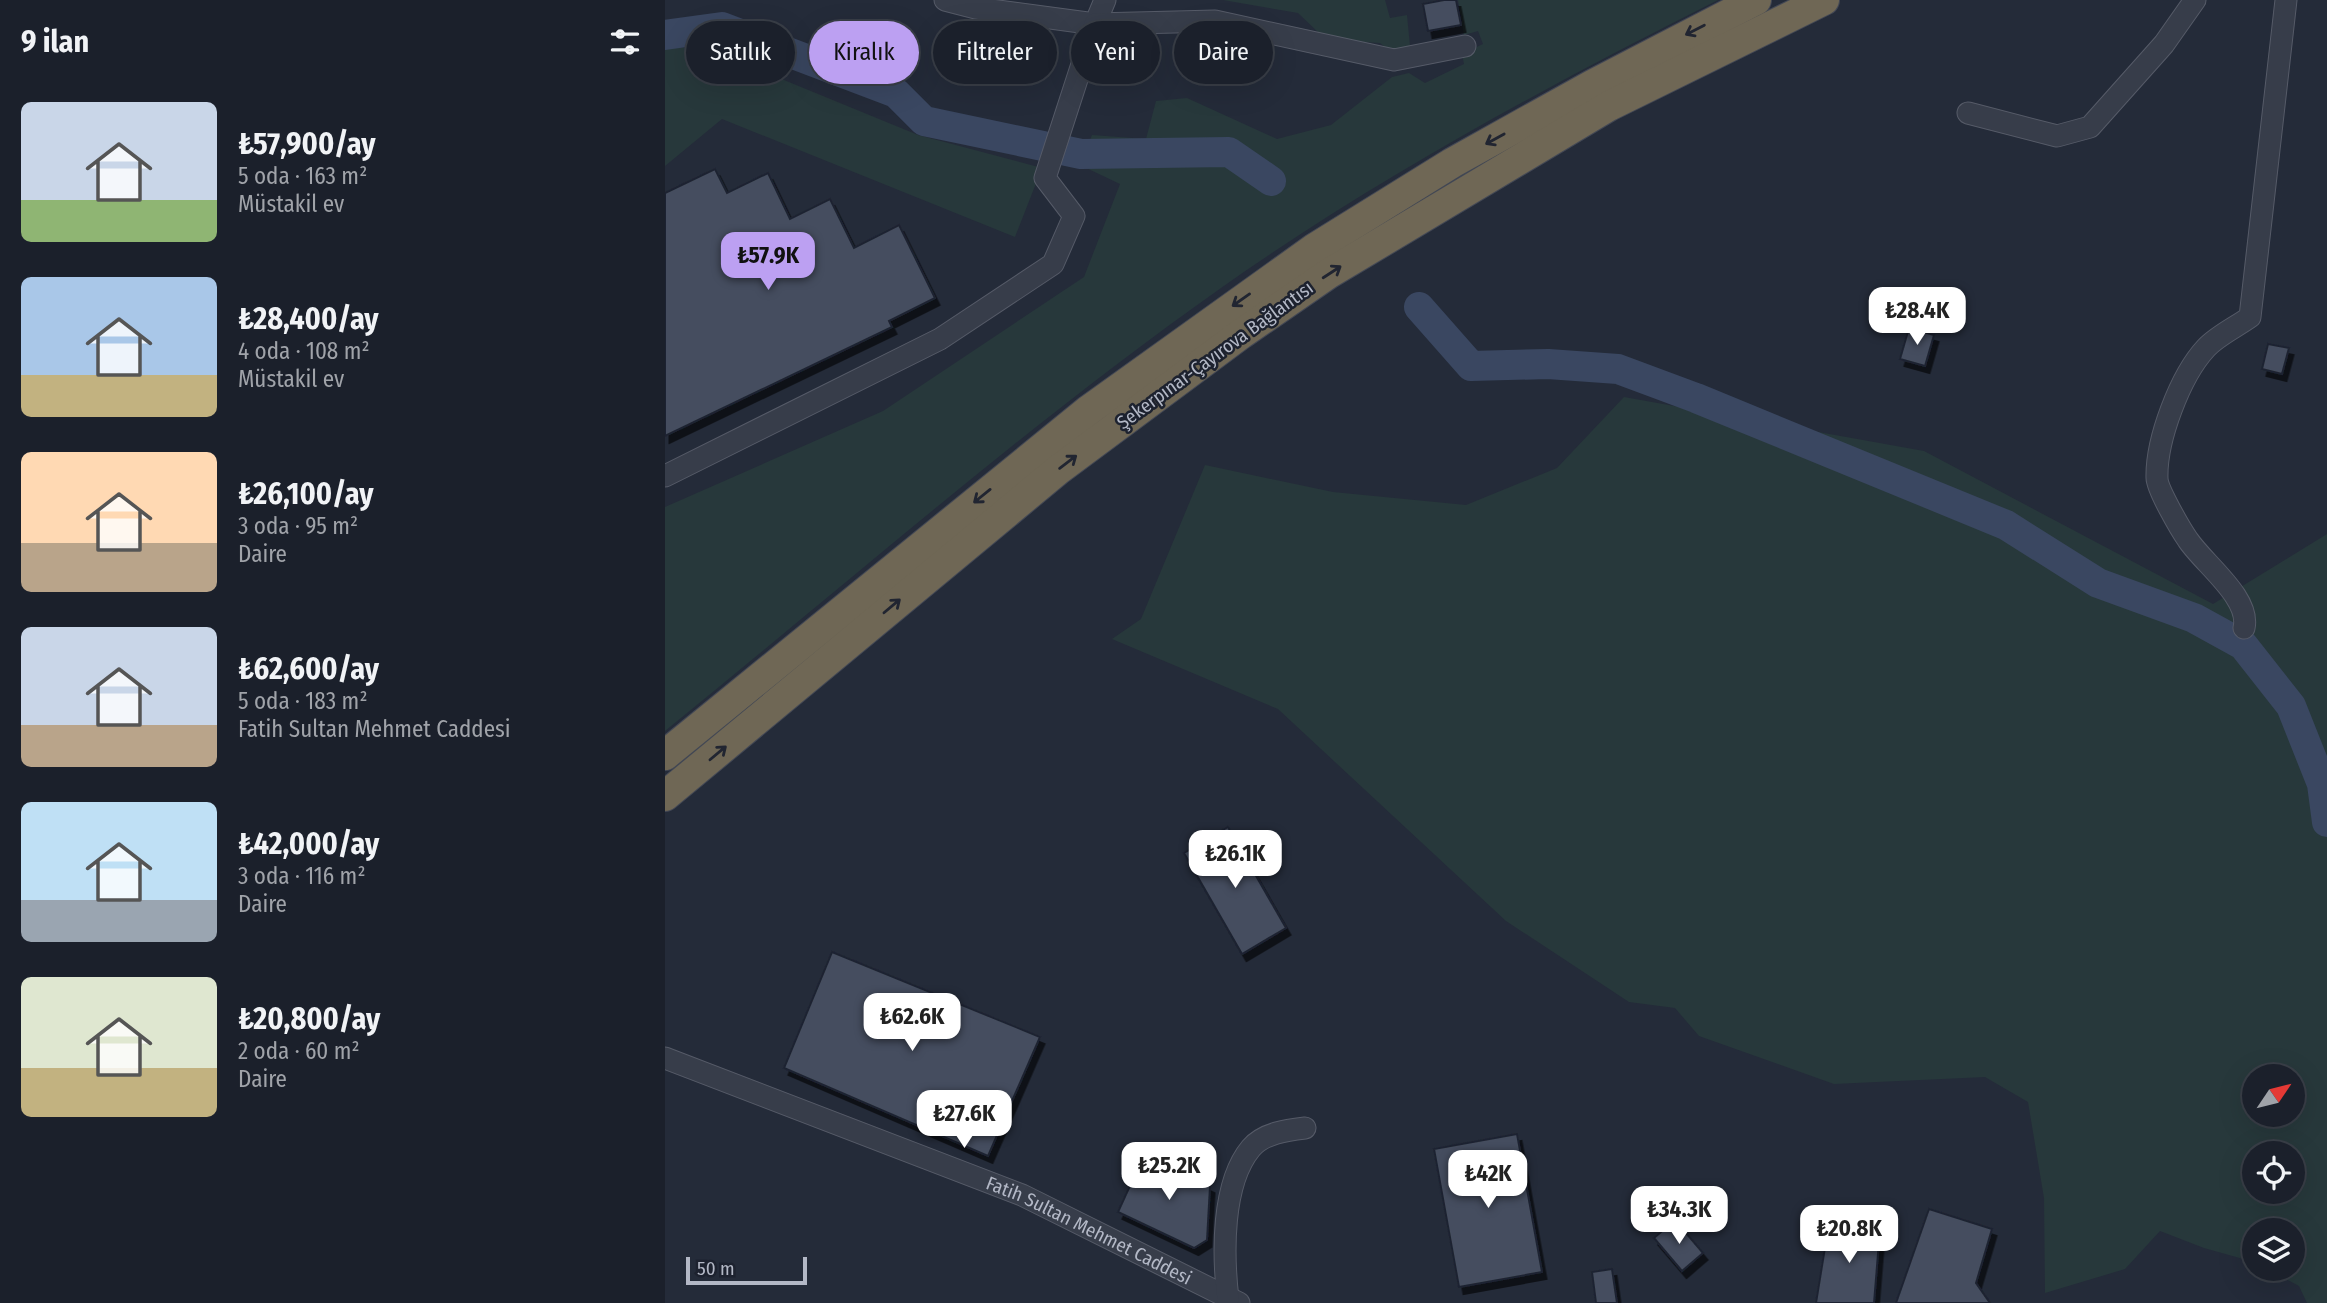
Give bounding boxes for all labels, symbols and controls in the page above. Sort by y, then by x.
chip: Satılık [686,21,795,84]
chip: Kiralık [809,21,919,84]
chip: Filtreler [933,21,1057,84]
chip: Yeni [1071,21,1160,84]
chip: Daire [1174,21,1273,84]
icon: filters [606,23,644,61]
text: 9 ilan [21,24,89,60]
one-way arrow [1685,24,1706,38]
text: ₺57,900/ay [238,126,376,162]
icon: home [77,130,161,214]
one-way arrow [1485,133,1506,146]
text: 5 oda · 163 m² [238,162,367,190]
text: Müstakil ev [238,190,344,218]
pin: ₺57.9K [711,232,825,292]
text: ₺57.9K [737,241,799,269]
one-way arrow [1322,264,1341,279]
street label: Şekerpınar-Çayırova Bağlantısı [1112,276,1318,434]
pin: ₺28.4K [1860,288,1974,347]
one-way arrow [1232,293,1251,307]
text: ₺28.4K [1885,296,1949,324]
text: ₺28,400/ay [238,301,379,337]
icon: home [77,305,161,389]
text: 4 oda · 108 m² [238,337,370,365]
text: Müstakil ev [238,365,344,393]
one-way arrow [1058,455,1077,470]
text: ₺26,100/ay [238,476,373,512]
icon: home [77,480,161,564]
one-way arrow [973,488,991,504]
text: 3 oda · 95 m² [238,512,358,540]
text: Daire [238,540,287,568]
one-way arrow [883,598,901,614]
text: ₺62,600/ay [238,651,379,687]
icon: home [77,655,161,739]
text: 5 oda · 183 m² [238,687,368,715]
text: Fatih Sultan Mehmet Caddesi [238,715,511,743]
one-way arrow [709,745,727,761]
text: ₺42,000/ay [238,826,379,862]
icon: home [77,830,161,914]
pin: ₺26.1K [1178,830,1292,890]
text: ₺26.1K [1205,839,1265,867]
text: 3 oda · 116 m² [238,862,366,890]
text: Daire [238,890,287,918]
pin: ₺62.6K [855,993,969,1053]
text: ₺20,800/ay [238,1001,380,1037]
text: ₺62.6K [880,1002,944,1030]
icon: home [77,1005,161,1089]
text: 2 oda · 60 m² [238,1037,360,1065]
north arrow [2242,1064,2305,1127]
map controls [2242,1064,2305,1281]
text: Daire [238,1065,287,1093]
pin: ₺27.6K [907,1090,1021,1150]
text: ₺27.6K [933,1099,995,1127]
button: locate [2242,1141,2305,1204]
pin: ₺25.2K [1112,1142,1226,1202]
pin: ₺42K [1447,1150,1529,1210]
text: ₺25.2K [1138,1151,1200,1179]
text: ₺42K [1464,1159,1512,1187]
street label: Fatih Sultan Mehmet Caddesi [983,1171,1196,1289]
pin: ₺34.3K [1622,1186,1736,1246]
text: ₺34.3K [1647,1195,1711,1223]
pin: ₺20.8K [1792,1206,1906,1265]
text: ₺20.8K [1816,1214,1882,1242]
button: layers [2242,1218,2305,1281]
scale bar [686,1254,807,1286]
text: 50 m [697,1257,735,1280]

